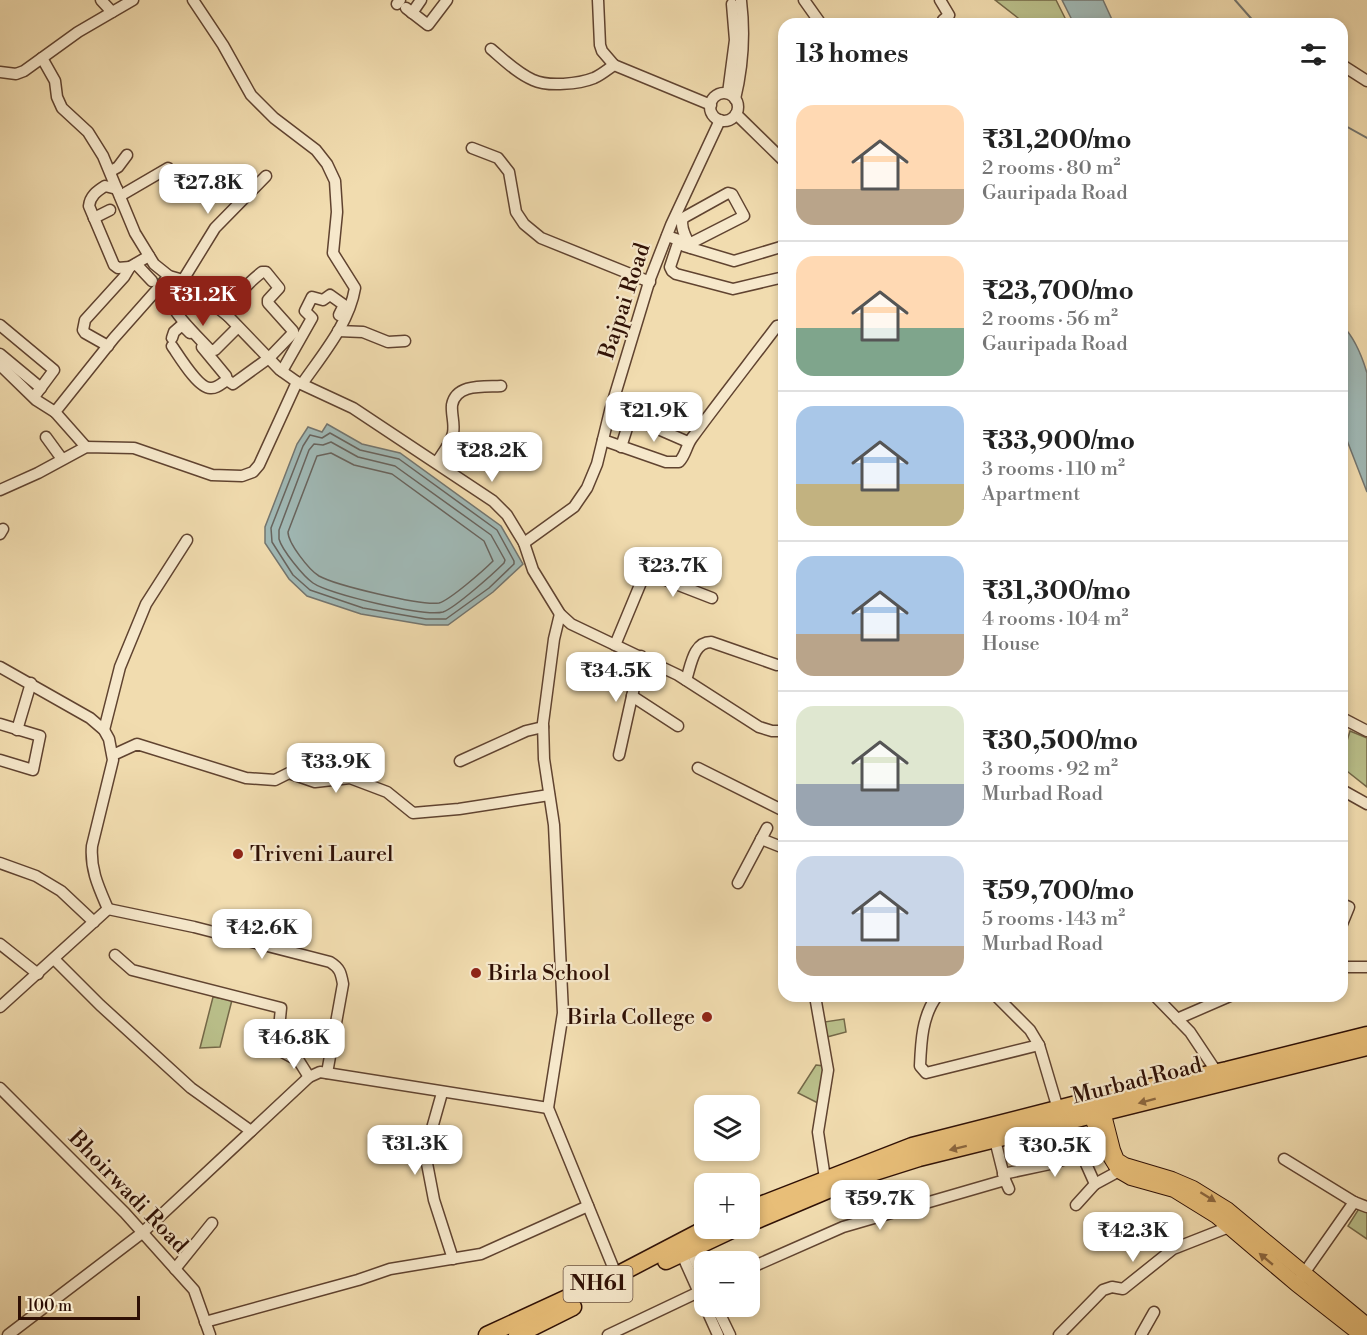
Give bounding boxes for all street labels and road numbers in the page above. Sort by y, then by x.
street label: Bajpai Road [593,239,657,363]
street label: Murbad Road [1069,1052,1205,1110]
street label: Bhoirwadi Road [62,1124,194,1259]
road number: NH61 [564,1266,632,1302]

